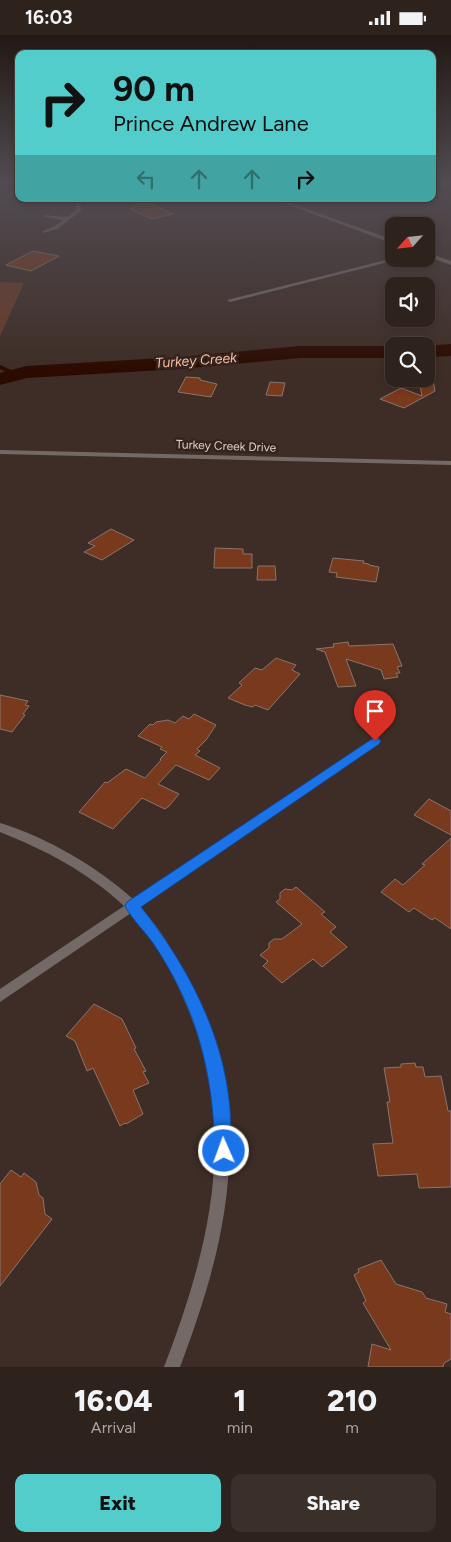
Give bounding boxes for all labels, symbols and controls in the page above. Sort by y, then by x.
text: 16:03 [25,6,73,29]
text: 90 m [113,68,195,110]
icon: right [30,70,95,135]
text: Prince Andrew Lane [113,110,309,137]
icon: left [132,165,160,193]
icon: ahead [185,165,213,193]
icon: ahead [238,165,266,193]
icon: right [291,165,319,193]
north arrow [385,217,435,267]
map controls [385,217,435,387]
button: sound [385,277,435,327]
button: search [385,337,435,387]
water label: Turkey Creek [155,349,239,372]
street label: Turkey Creek Drive [176,437,277,455]
pin [354,690,396,741]
icon: arrive [361,697,389,725]
position arrow [197,1124,249,1176]
text: 16:04 [74,1382,153,1419]
text: 1 [234,1382,246,1419]
text: 210 [327,1382,377,1419]
text: Arrival [91,1418,136,1437]
text: min [227,1418,253,1437]
text: m [345,1418,359,1437]
button: Exit [15,1474,221,1532]
button: Share [231,1474,436,1532]

